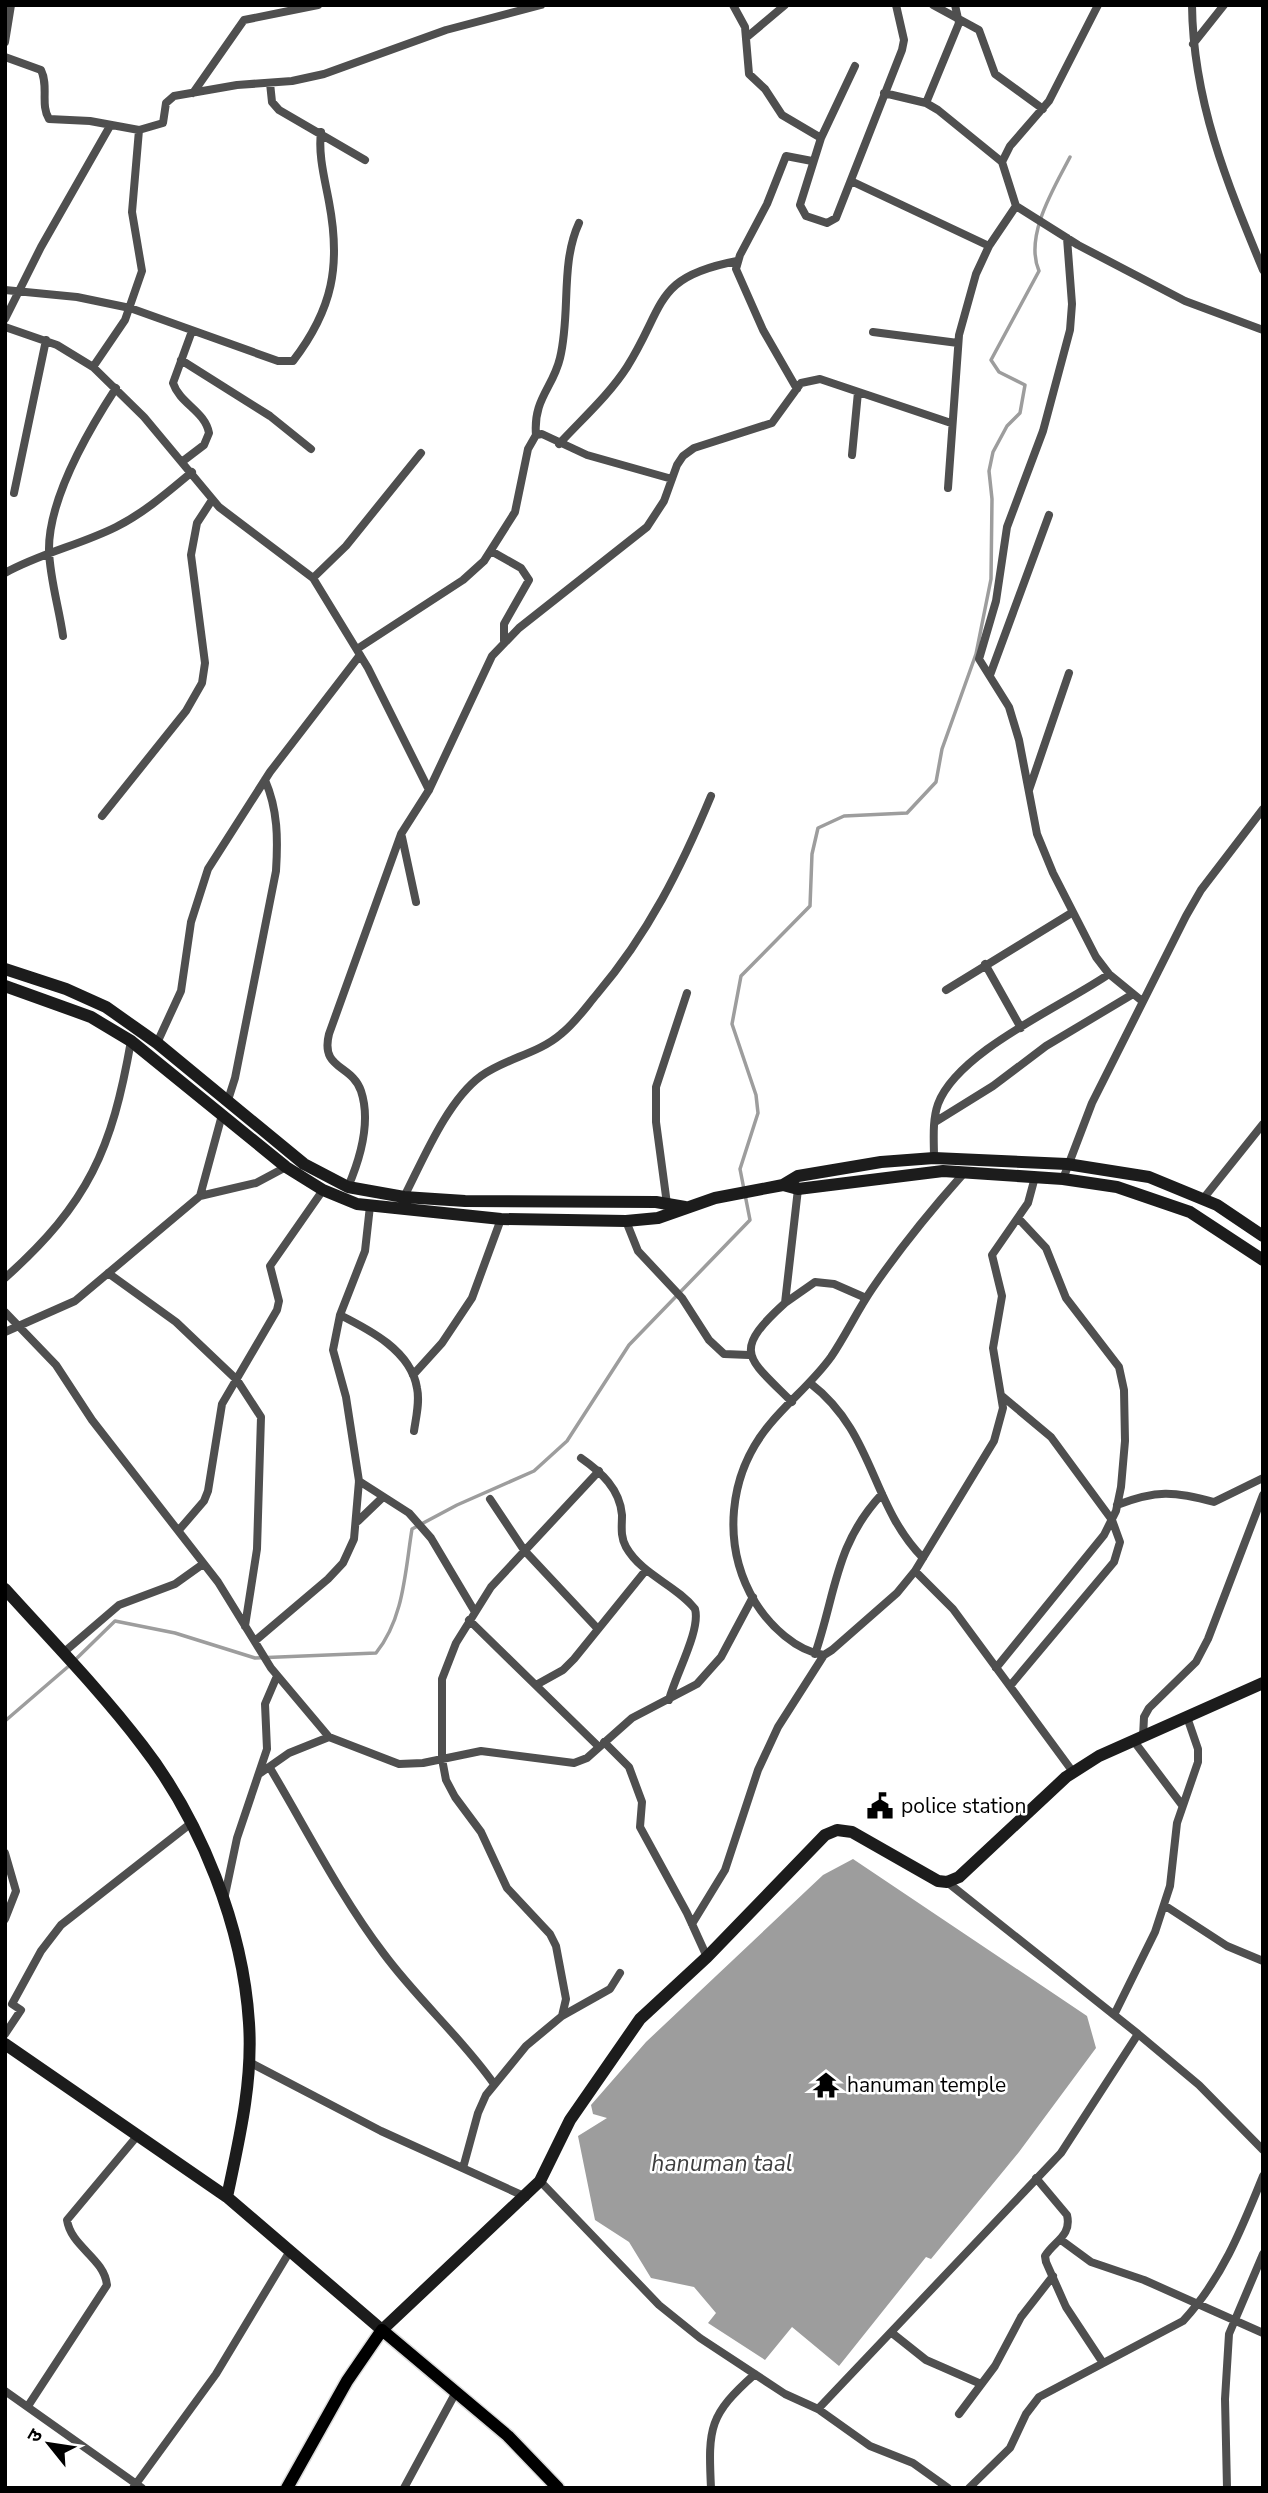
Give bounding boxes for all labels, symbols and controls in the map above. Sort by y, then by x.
public building icon: police station [865,1791,895,1821]
place label: police station [901,1792,1026,1820]
temple icon: hanuman temple [811,2070,841,2100]
place label: hanuman temple [847,2071,1006,2099]
water label: hanuman taal [651,2148,793,2179]
north arrow [14,2409,84,2479]
text: उ [21,2424,50,2447]

